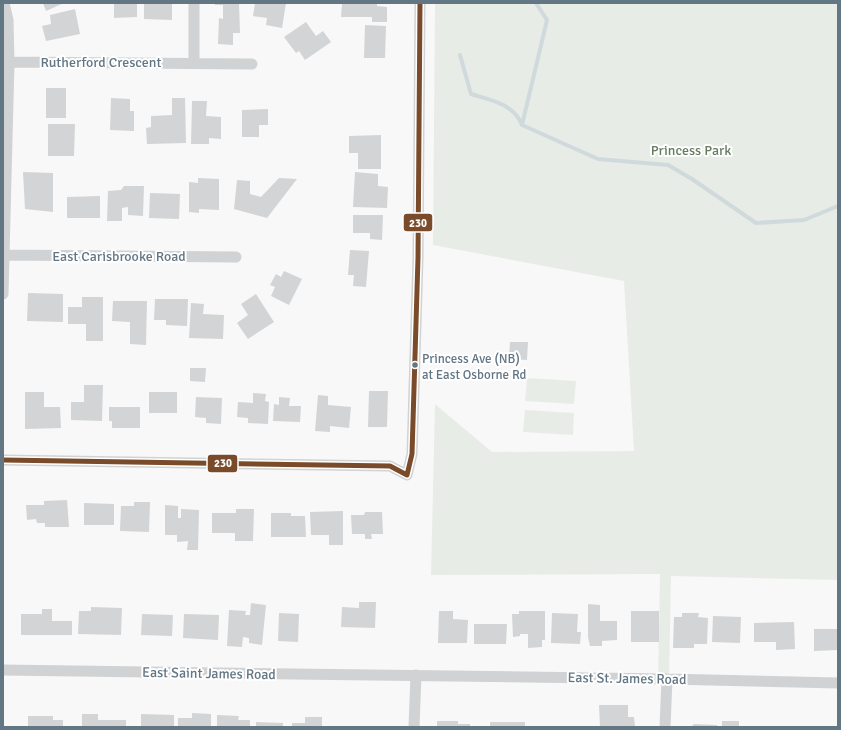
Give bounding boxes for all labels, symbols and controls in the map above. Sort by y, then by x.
street label: Rutherford Crescent [41,54,161,71]
park label: Princess Park [651,142,731,159]
line badge: 230 [403,213,433,232]
text: 230 [409,217,427,230]
street label: East Carisbrooke Road [52,248,186,265]
place label: Princess Ave (NB) at East Osborne Rd [422,351,527,383]
marker: Princess Ave (NB) at East Osborne Rd [410,360,420,370]
line badge: 230 [207,454,238,473]
text: 230 [214,457,232,470]
street label: East Saint James Road [142,664,276,683]
street label: East St. James Road [567,669,687,688]

